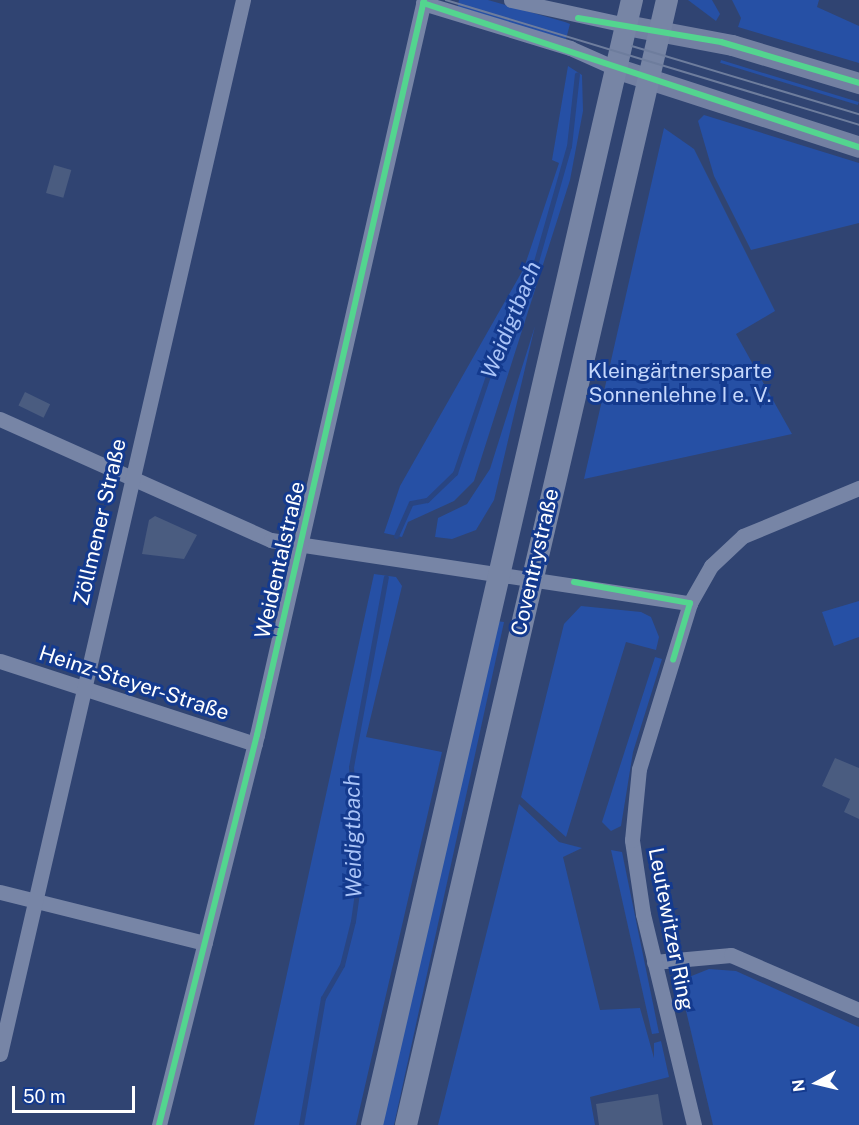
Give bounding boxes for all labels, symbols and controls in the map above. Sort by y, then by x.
water label: Weidigtbach [476,258,546,382]
park label: Kleingärtnersparte Sonnenlehne I e. V. [588,358,772,408]
street label: Zöllmener Straße [69,436,131,608]
street label: Weidentalstraße [250,479,310,641]
street label: Coventrystraße [506,486,564,638]
street label: Heinz-Steyer-Straße [36,640,232,726]
water label: Weidigtbach [339,774,367,898]
street label: Leutewitzer Ring [643,846,699,1012]
north arrow [787,1053,847,1113]
scale bar [15,1074,138,1112]
text: N [788,1078,809,1093]
text: 50 m [23,1086,66,1107]

